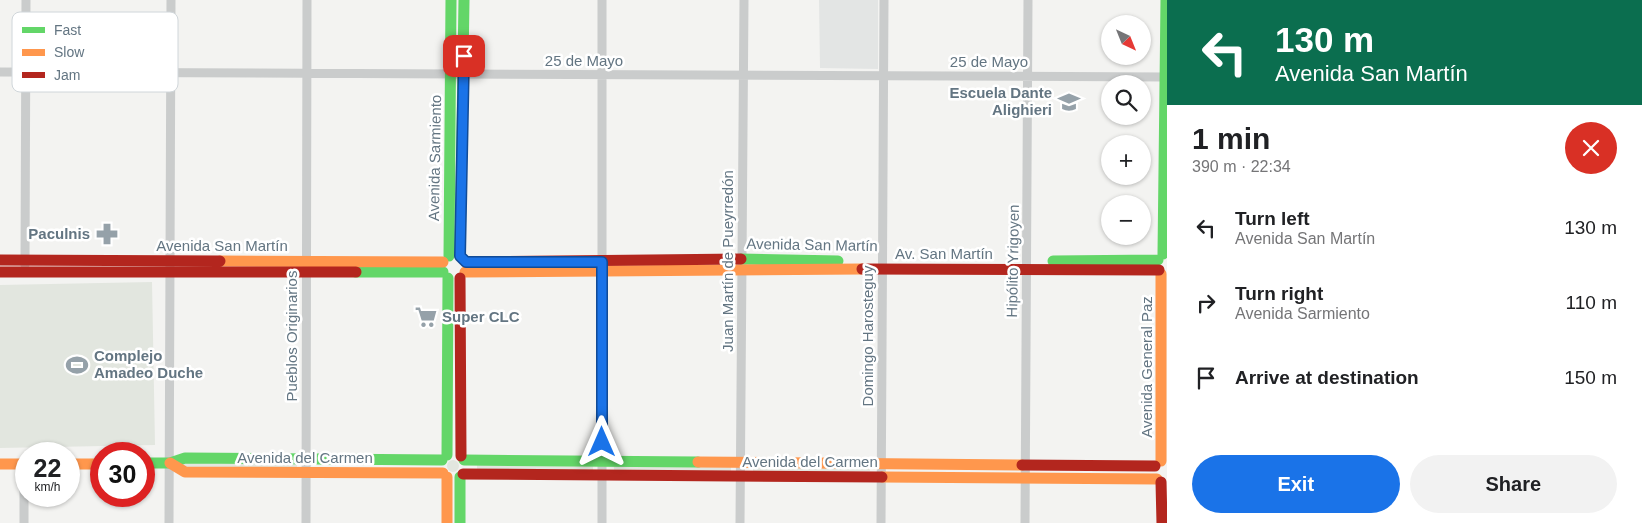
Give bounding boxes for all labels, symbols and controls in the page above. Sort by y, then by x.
legend [12,12,178,92]
north arrow [1101,15,1151,65]
map controls [1101,15,1151,245]
icon: left [1192,20,1257,85]
text: 130 m [1275,20,1374,59]
text: Fast [54,22,81,38]
pin [443,35,485,77]
icon: arrive [450,42,478,70]
text: Slow [54,44,85,60]
street label: 25 de Mayo [545,52,623,69]
street label: 25 de Mayo [950,53,1028,70]
text: Avenida San Martín [1275,61,1468,86]
text: Jam [54,67,80,83]
button: search [1101,75,1151,125]
place label: Escuela Dante Alighieri [949,84,1052,118]
school or university icon: Escuela Dante Alighieri [1056,89,1082,115]
street label: Avenida Sarmiento [425,95,444,221]
text: 1 min [1192,122,1270,155]
button: close [1565,122,1617,174]
button: + [1101,135,1151,185]
text: 390 m · 22:34 [1192,158,1291,175]
street label: Juan Martín de Pueyrredón [719,170,736,352]
button: − [1101,195,1151,245]
street label: Hipólito Yrigoyen [1003,204,1022,318]
text: Turn left [1235,208,1310,229]
icon: left [1192,214,1220,242]
text: 130 m [1564,217,1617,238]
pharmacy icon: Paculnis [94,221,120,247]
place label: Paculnis [28,225,90,242]
text: Avenida San Martín [1235,230,1375,247]
street label: Avenida San Martín [746,235,878,254]
street label: Avenida San Martín [156,237,288,254]
street label: Av. San Martín [895,245,993,262]
street label: Domingo Harosteguy [859,265,876,406]
street label: Pueblos Originarios [283,271,300,401]
text: Turn right [1235,283,1323,304]
icon: right [1192,289,1220,317]
text: 110 m [1566,292,1617,313]
street label: Avenida General Paz [1138,296,1155,438]
supermarket icon: Super CLC [413,304,439,330]
text: Avenida Sarmiento [1235,305,1370,322]
place label: Super CLC [442,308,520,325]
place label: Complejo Amadeo Duche [94,347,203,381]
sports icon: Complejo Amadeo Duche [64,352,90,378]
icon: arrive [1192,364,1220,392]
text: Arrive at destination [1235,367,1419,388]
text: 150 m [1564,367,1617,388]
position arrow [575,415,627,467]
speed limit sign: 30 [90,442,155,507]
street label: Avenida del Carmen [237,449,373,466]
street label: Avenida del Carmen [742,453,878,470]
text: 22 [34,454,61,482]
button: Exit [1192,455,1400,513]
button: Share [1410,455,1617,513]
text: km/h [34,480,61,494]

